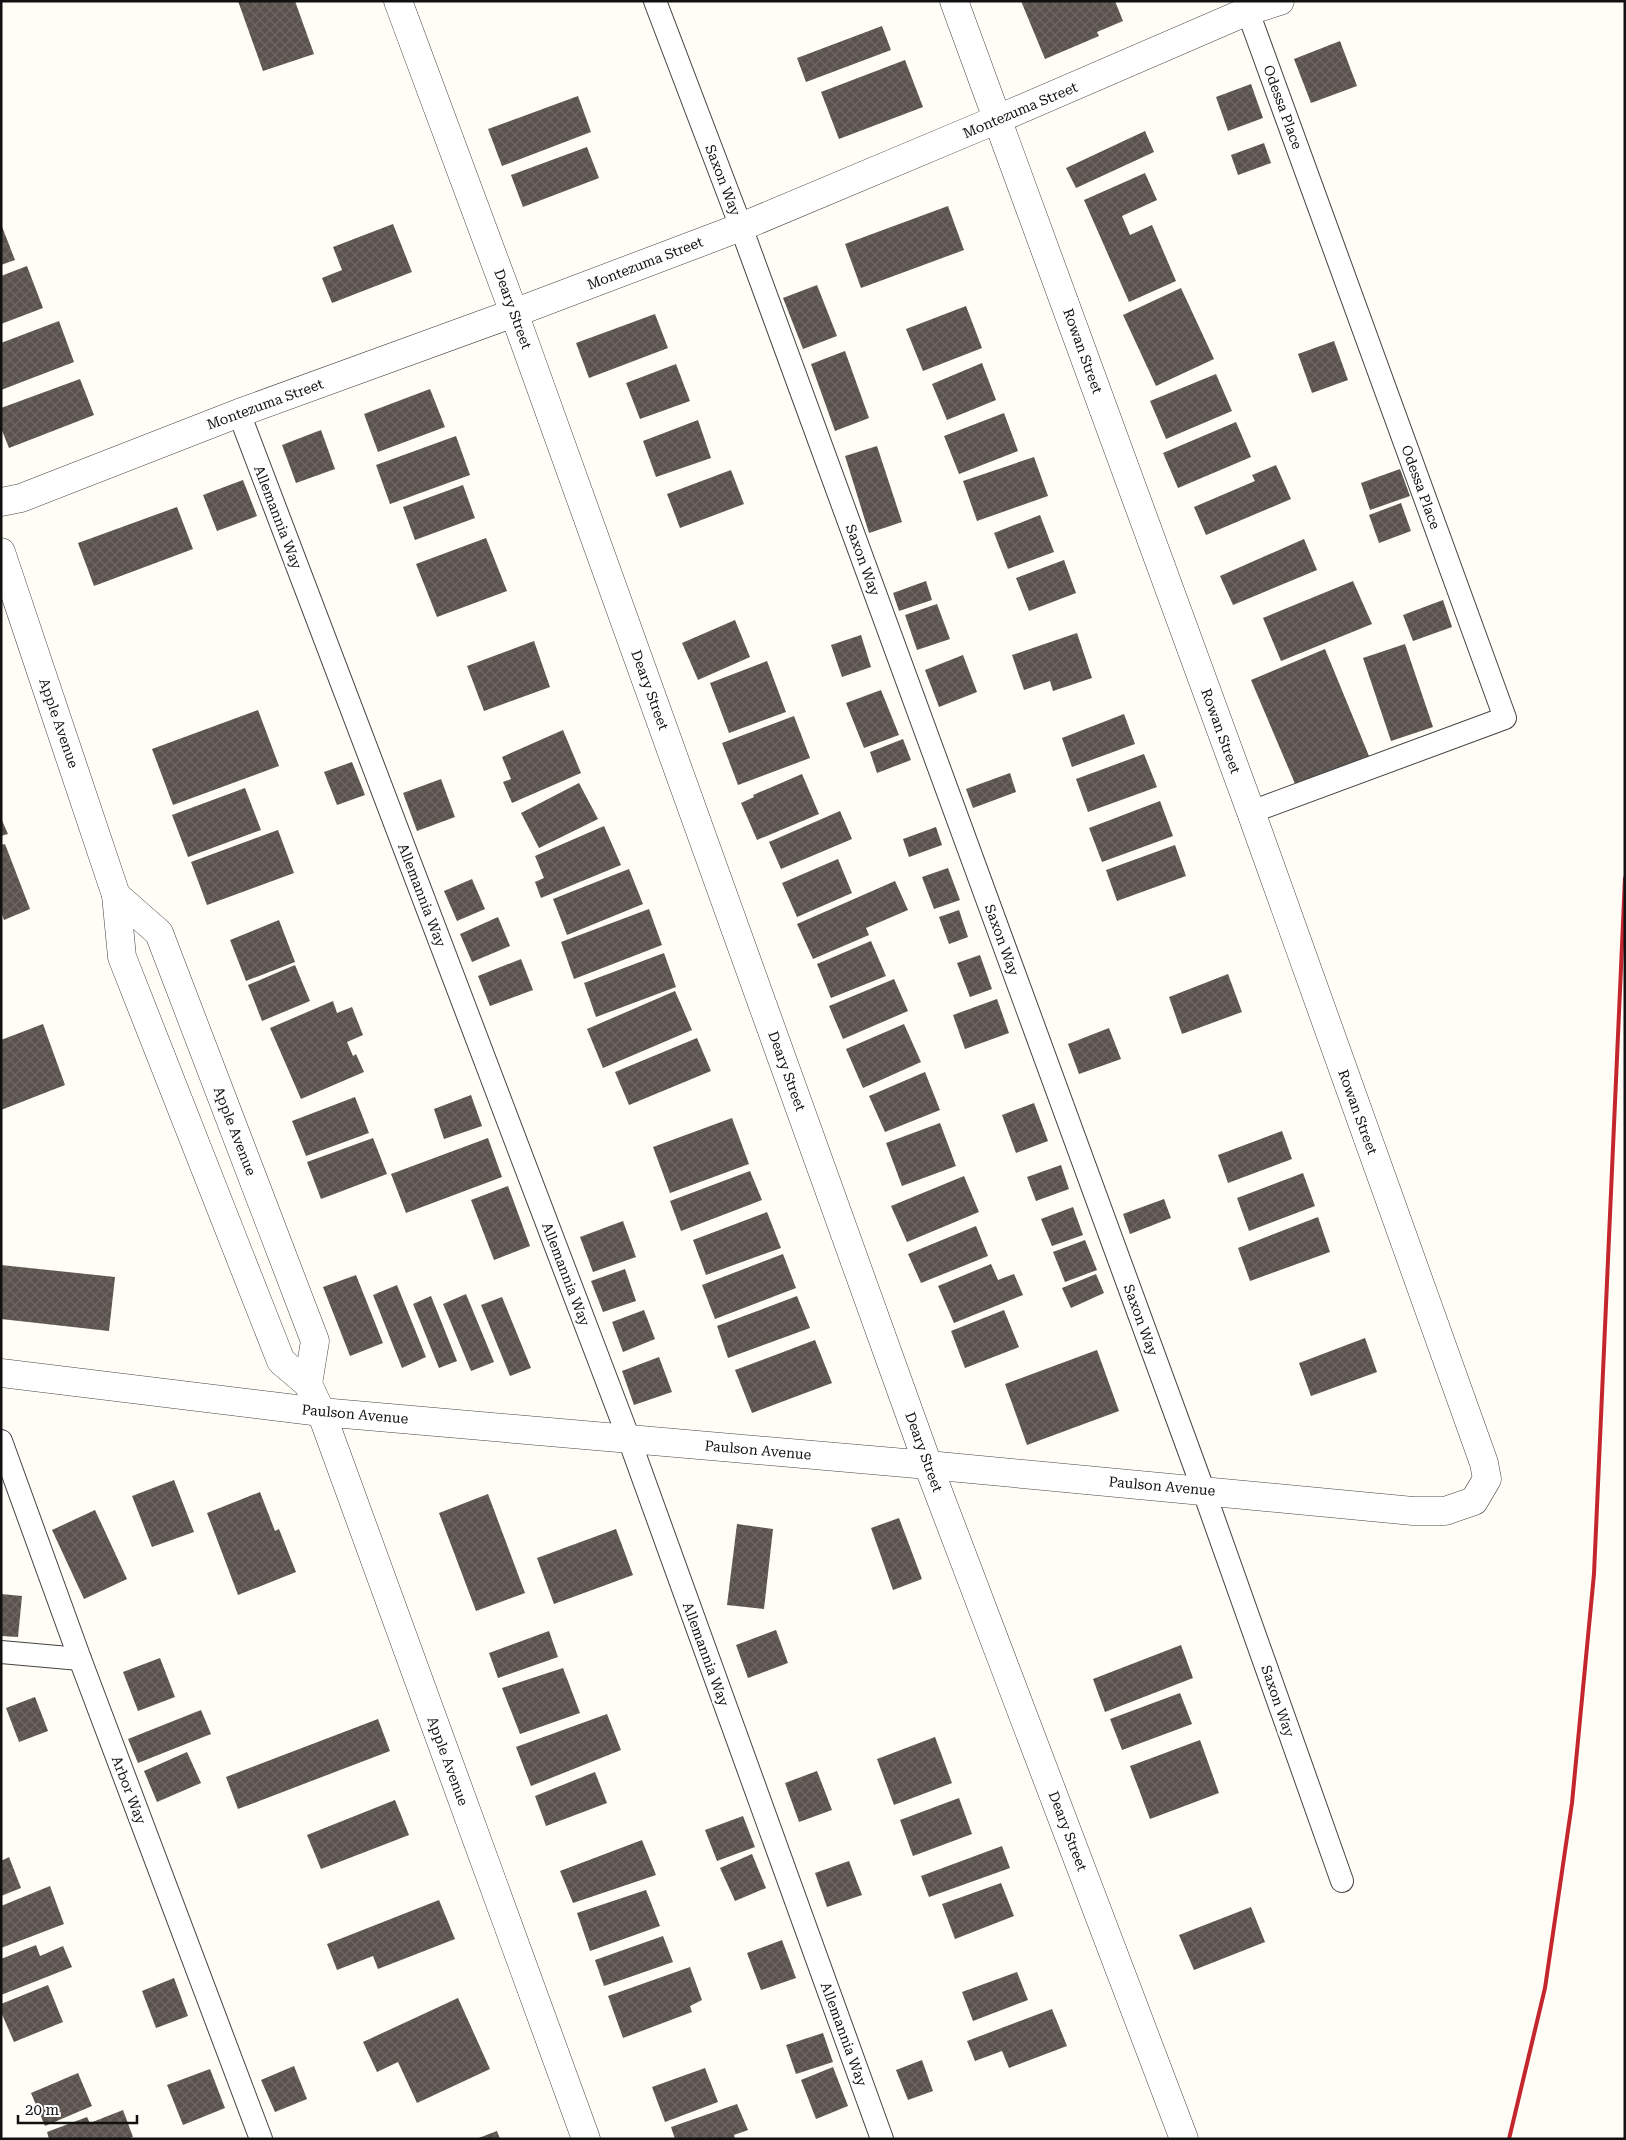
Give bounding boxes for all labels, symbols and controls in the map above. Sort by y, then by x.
street label: Odessa Place [1260,63,1306,152]
street label: Montezuma Street [960,79,1080,141]
street label: Saxon Way [702,142,744,218]
street label: Montezuma Street [585,234,705,292]
street label: Deary Street [491,267,535,351]
street label: Rowan Street [1060,306,1106,396]
street label: Montezuma Street [205,375,325,433]
street label: Odessa Place [1398,443,1444,532]
street label: Allemannia Way [251,463,305,572]
street label: Saxon Way [843,522,884,599]
street label: Deary Street [628,648,672,732]
street label: Apple Avenue [36,676,82,770]
street label: Rowan Street [1198,686,1244,776]
street label: Allemannia Way [395,841,449,950]
street label: Saxon Way [982,902,1023,979]
street label: Deary Street [765,1029,809,1113]
street label: Rowan Street [1335,1067,1381,1157]
street label: Apple Avenue [211,1084,259,1178]
street label: Allemannia Way [539,1220,593,1329]
street label: Saxon Way [1121,1282,1162,1359]
street label: Paulson Avenue [301,1401,409,1427]
street label: Deary Street [902,1410,946,1494]
street label: Paulson Avenue [704,1437,812,1463]
street label: Paulson Avenue [1108,1473,1216,1499]
street label: Allemannia Way [680,1600,732,1709]
street label: Saxon Way [1258,1663,1298,1740]
street label: Apple Avenue [424,1714,472,1808]
street label: Arbor Way [109,1754,150,1827]
street label: Deary Street [1045,1789,1091,1873]
street label: Allemannia Way [818,1980,870,2089]
scale bar [18,2092,136,2124]
text: 20 m [25,2101,60,2119]

